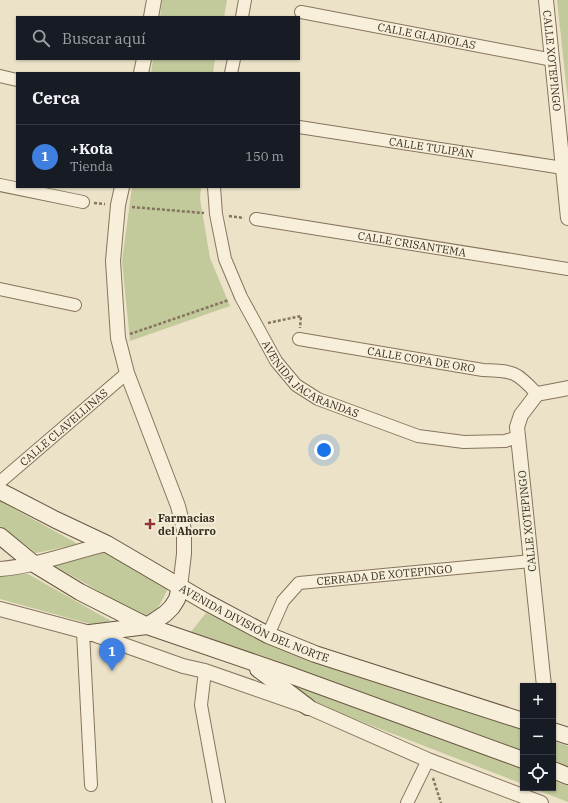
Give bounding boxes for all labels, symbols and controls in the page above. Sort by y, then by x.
street label: CALLE XOTEPINGO [540,9,564,112]
search box [16,16,300,60]
street label: CALLE GLADIOLAS [377,20,477,52]
icon: search [30,27,52,49]
text: Buscar aquí [62,29,146,48]
text: Cerca [32,87,80,109]
street label: CALLE TULIPÁN [388,134,475,161]
text: +Kota [70,139,113,158]
text: 1 [41,148,49,165]
text: 150 m [245,148,284,165]
text: Tienda [70,158,113,175]
street label: CALLE CRISANTEMA [357,228,468,260]
street label: AVENIDA JACARANDAS [259,338,361,421]
street label: CALLE COPA DE ORO [366,344,476,376]
street label: CALLE CLAVELLINAS [17,386,111,469]
your location [314,440,334,460]
street label: CALLE XOTEPINGO [515,470,539,572]
place label: Farmacias del Ahorro [158,511,216,538]
marker: Farmacias del Ahorro [145,519,155,529]
street label: CERRADA DE XOTEPINGO [316,561,453,588]
street label: AVENIDA DIVISIÓN DEL NORTE [177,581,331,665]
pin: 1 [99,638,125,671]
map controls [520,683,556,791]
button: + [520,683,556,719]
button: − [520,719,556,755]
button: locate [520,755,556,791]

